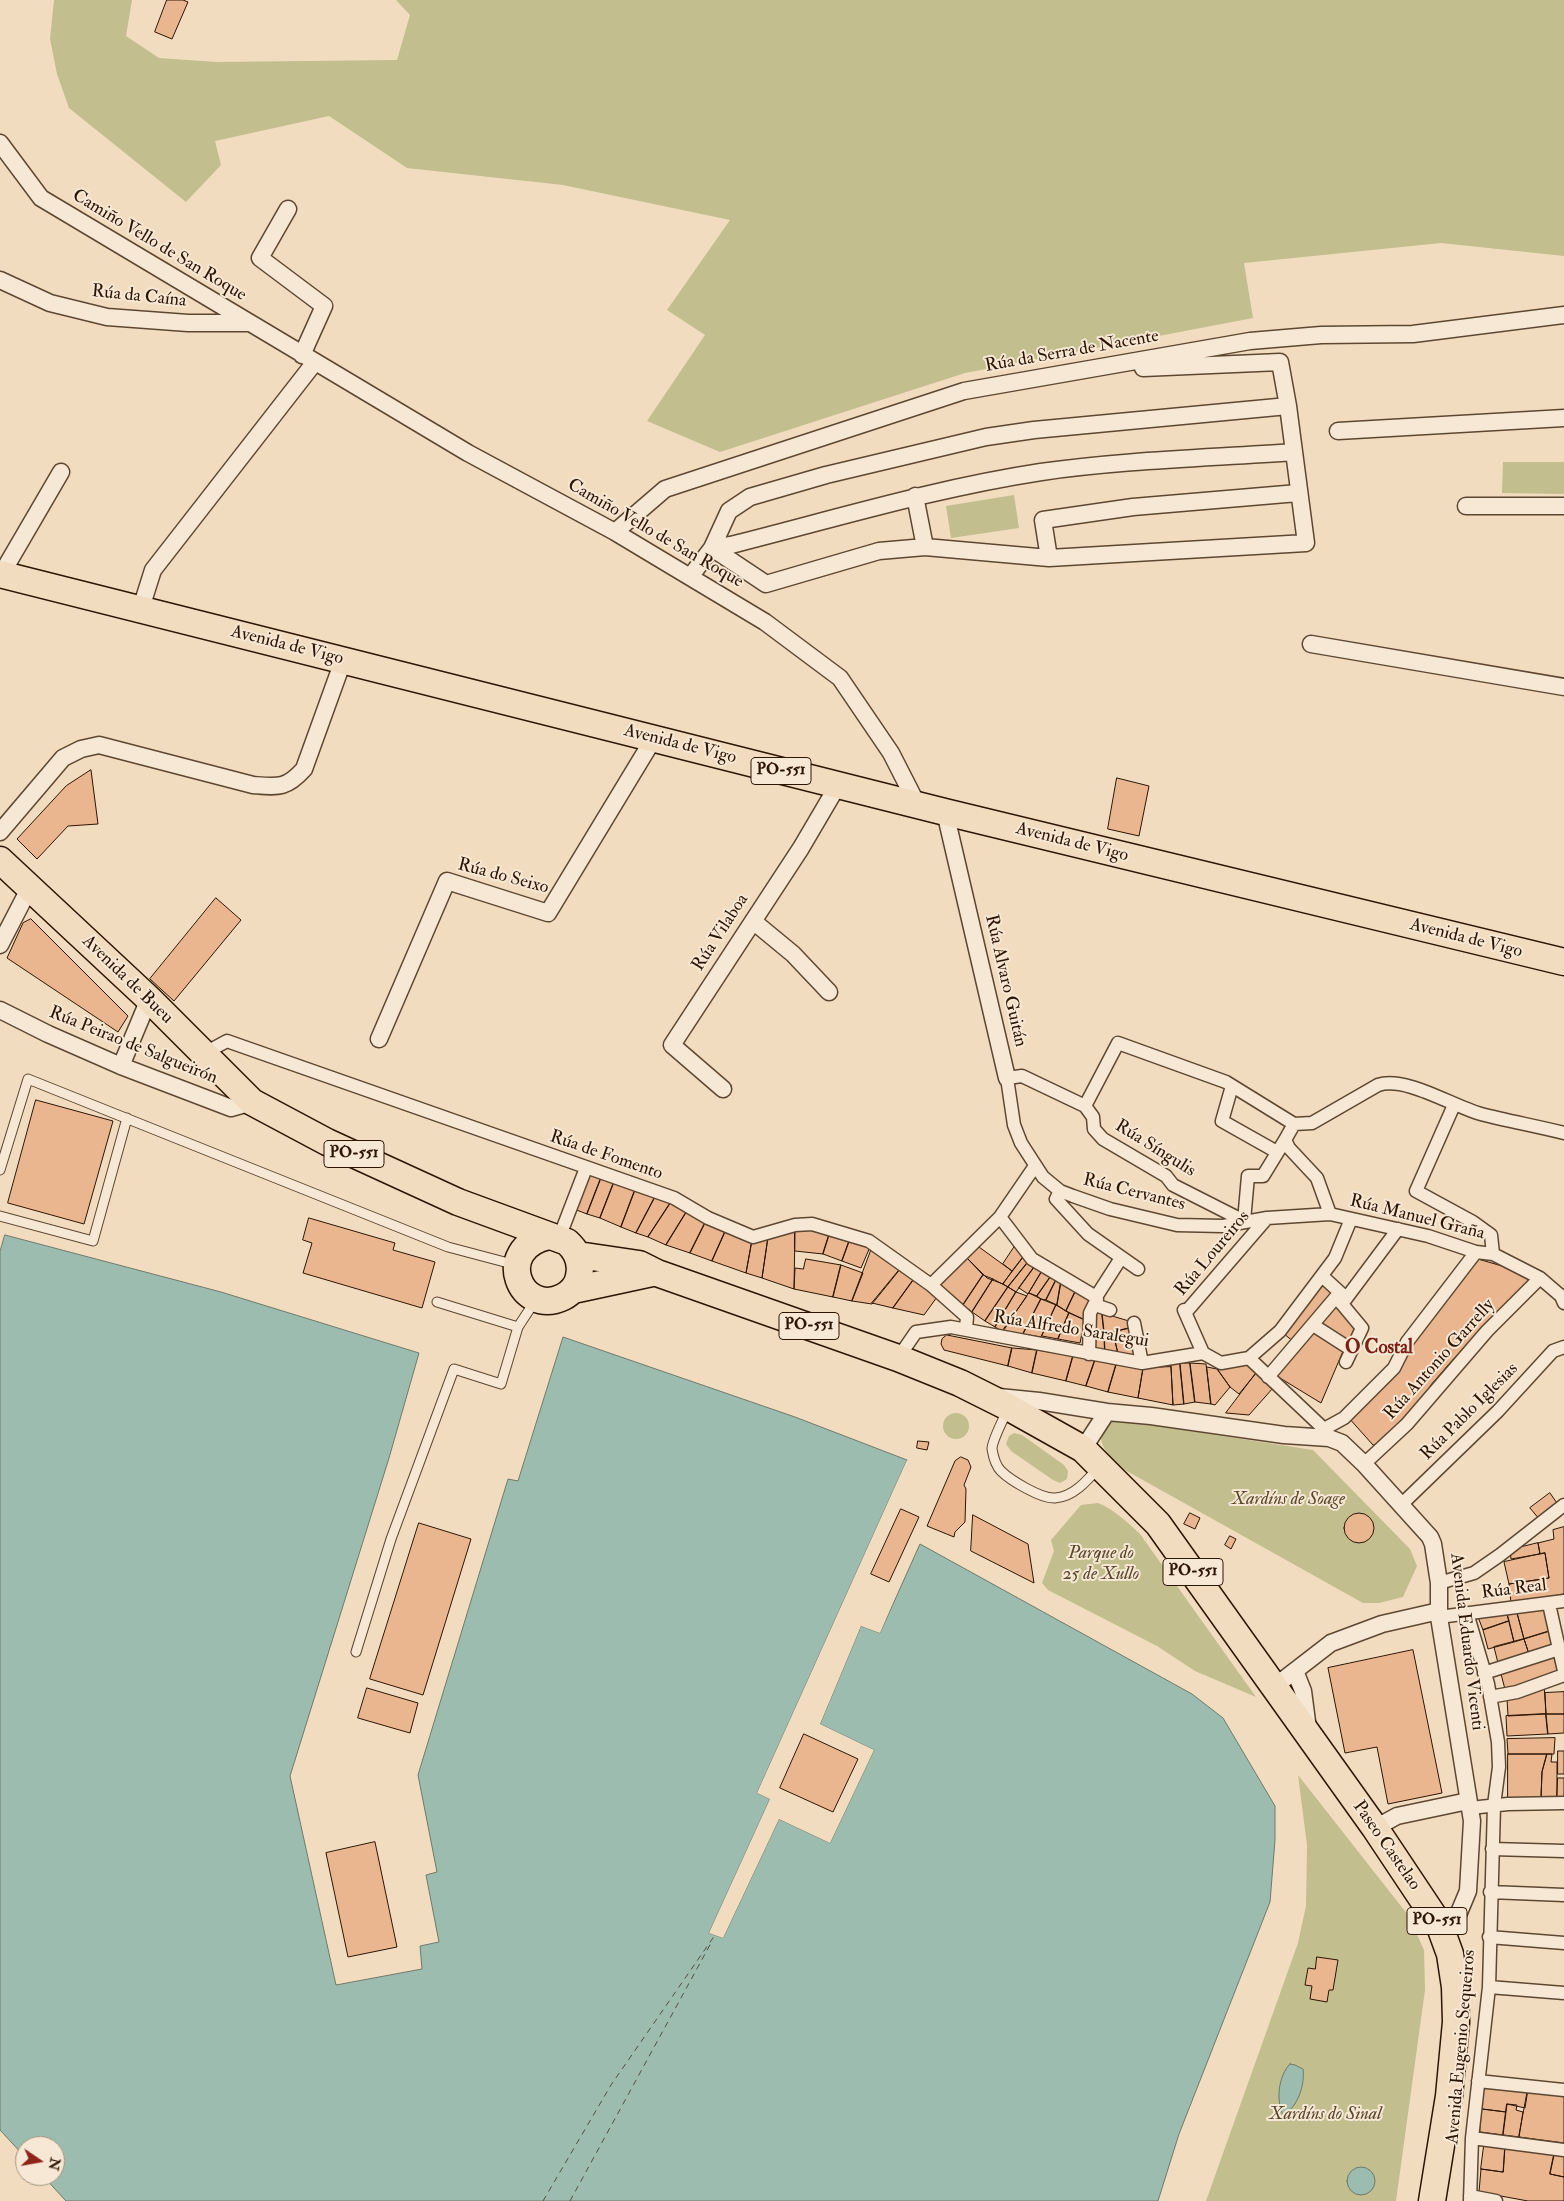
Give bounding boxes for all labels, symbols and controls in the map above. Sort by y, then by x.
street label: Camiño Vello de San Roque [68,185,250,307]
street label: Rúa da Caína [91,281,187,313]
street label: Rúa da Serra de Nacente [983,326,1161,378]
street label: Camiño Vello de San Roque [563,475,747,593]
street label: Avenida de Vigo [228,622,346,670]
street label: Avenida de Vigo [621,721,739,769]
road number: PO-551 [751,758,811,784]
street label: Avenida de Vigo [1013,819,1131,867]
street label: Rúa do Seixo [455,854,551,900]
street label: Rúa Vilaboa [688,890,754,976]
street label: Rúa Alvaro Guitán [979,913,1031,1049]
street label: Avenida de Vigo [1407,915,1525,963]
street label: Avenida de Bueu [77,931,177,1029]
street label: Rúa Peirao de Salgueirón [46,1002,220,1090]
street label: Rúa Síngulis [1111,1116,1199,1182]
street label: Rúa de Fomento [547,1127,665,1185]
road number: PO-551 [324,1140,384,1168]
street label: Rúa Cervantes [1081,1170,1187,1216]
street label: Rúa Manuel Graña [1347,1191,1487,1245]
street label: Rúa Loureiros [1171,1207,1255,1301]
street label: Rúa Antonio Garrelly [1380,1295,1500,1425]
street label: Rúa Alfredo Saralegui [992,1307,1150,1353]
road number: PO-551 [779,1312,839,1340]
district label: O Costal [1345,1338,1413,1360]
street label: Rúa Pablo Iglesias [1417,1359,1523,1465]
park label: Xardíns de Soage [1231,1489,1345,1511]
park label: Parque do 25 de Xullo [1063,1543,1139,1586]
street label: Avenida Eduardo Vicenti [1444,1552,1488,1732]
road number: PO-551 [1163,1558,1223,1585]
street label: Rúa Real [1480,1575,1548,1605]
street label: Paseo Castelao [1347,1797,1425,1895]
road number: PO-551 [1407,1908,1467,1934]
street label: Avenida Eugenio Sequeiros [1443,1949,1481,2145]
park label: Xardíns do Sinal [1269,2104,1381,2126]
north arrow [15,2136,65,2186]
text: N [45,2156,64,2172]

